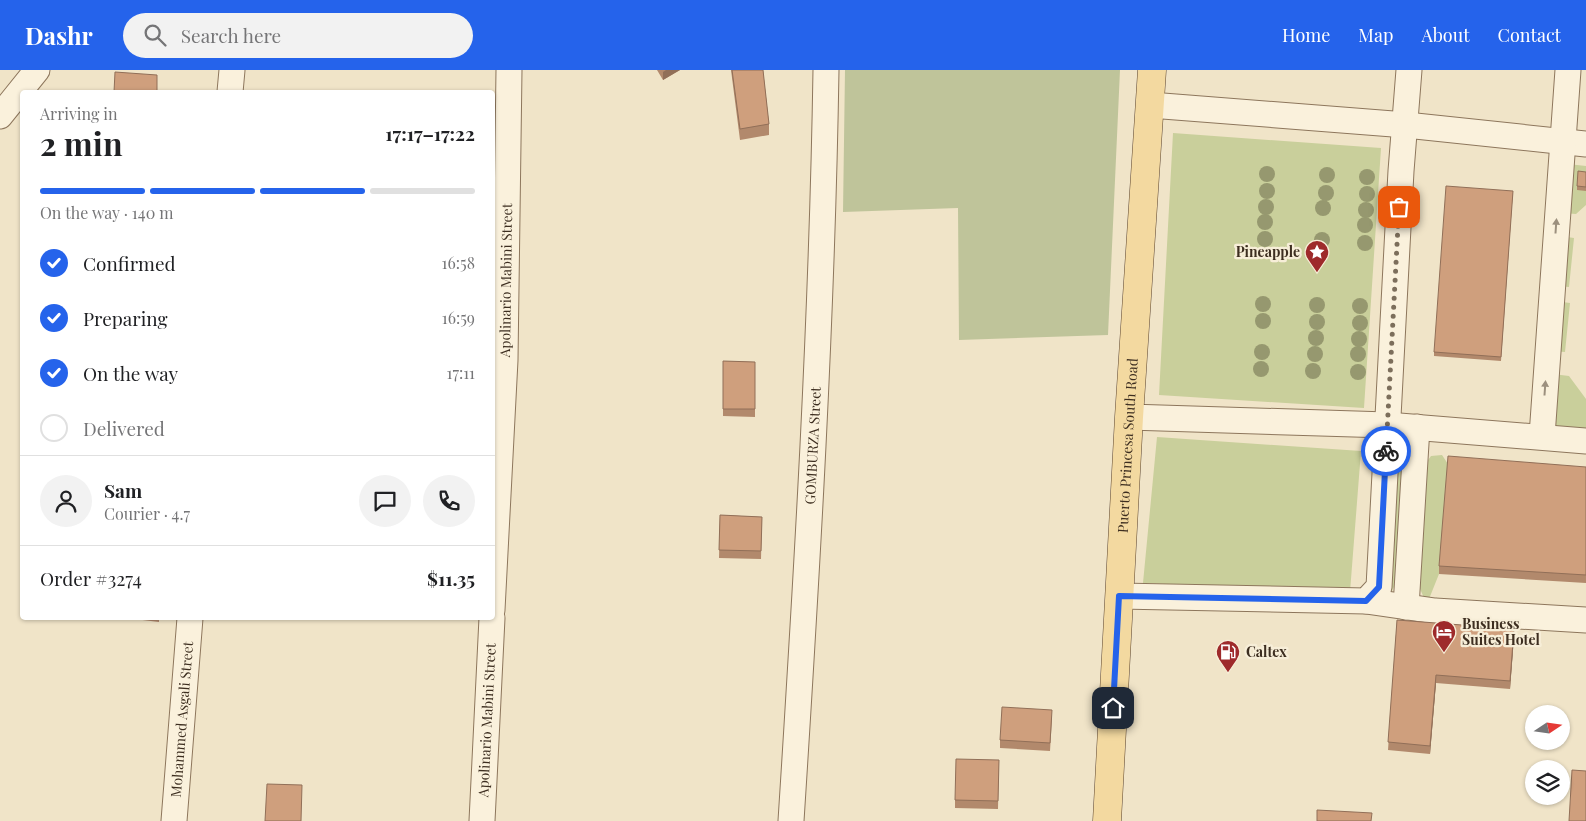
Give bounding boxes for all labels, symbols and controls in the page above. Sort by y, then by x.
search box [123,13,473,58]
text: Dashr [25,19,93,51]
icon: search [141,21,169,49]
text: Search here [181,22,281,48]
text: Home [1282,23,1330,47]
text: Map [1358,23,1393,47]
text: About [1421,23,1470,47]
text: Contact [1498,23,1561,47]
text: Arriving in [40,103,118,124]
text: 17:17–17:22 [385,120,475,146]
text: 2 min [40,121,123,164]
pin [1378,186,1420,228]
icon: bag [1385,193,1413,221]
text: On the way · 140 m [40,202,173,223]
street label: Apolinario Mabini Street [495,202,516,359]
one-way arrow [1552,217,1560,233]
place icon: Pineapple [1304,239,1330,273]
place label: Pineapple [1236,242,1300,261]
icon: check [40,249,68,277]
text: Confirmed [83,250,176,276]
text: 16:58 [442,252,475,273]
icon: check [40,304,68,332]
text: Preparing [83,305,168,331]
text: 16:59 [442,307,475,328]
street label: Puerto Princesa South Road [1113,357,1142,534]
icon: check [40,359,68,387]
text: On the way [83,360,178,386]
text: 17:11 [446,362,475,383]
one-way arrow [1541,379,1549,395]
street label: GOMBURZA Street [800,385,825,505]
text: Delivered [83,415,165,441]
courier [1361,426,1411,476]
icon: bike [1372,437,1400,465]
button: person [40,475,92,527]
button: chat [359,475,411,527]
button: phone [423,475,475,527]
text: Sam [104,477,142,503]
text: Courier · 4.7 [104,503,190,524]
text: Order #3274 [40,565,142,591]
text: $11.35 [427,565,475,591]
place label: Business Suites Hotel [1462,614,1541,649]
hotel icon: Business Suites Hotel [1431,619,1457,653]
fuel station icon: Caltex [1215,639,1241,673]
street label: Mohammed Asgali Street [166,640,197,798]
street label: Apolinario Mabini Street [473,642,500,799]
place label: Caltex [1246,642,1287,661]
pin [1092,687,1134,729]
icon: home [1099,694,1127,722]
north arrow [1525,705,1570,750]
map controls [1525,705,1570,805]
button: layers [1525,760,1570,805]

